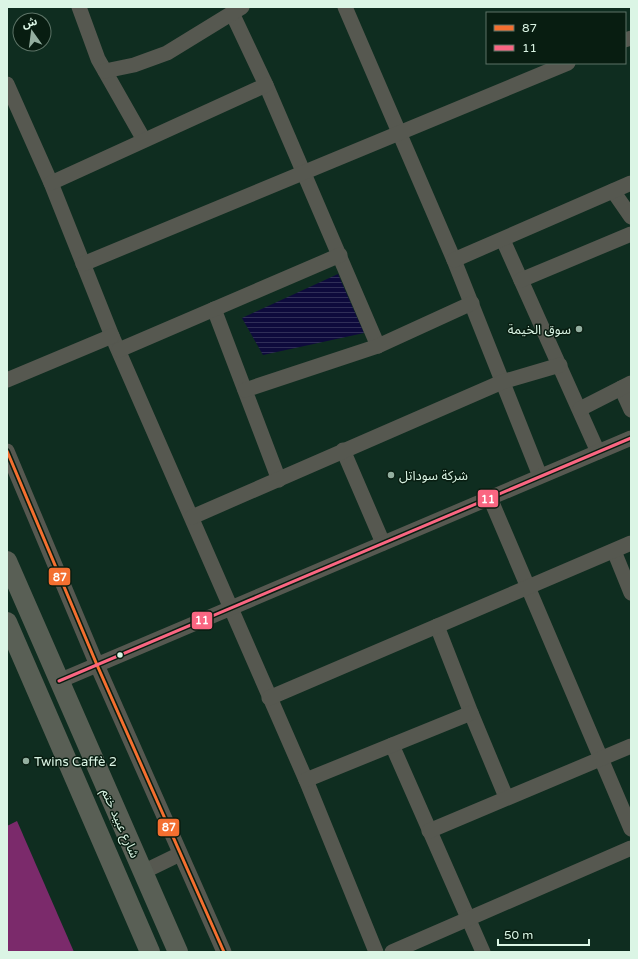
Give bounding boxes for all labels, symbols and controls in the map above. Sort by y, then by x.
north arrow [12,12,52,52]
legend [486,12,626,64]
text: ش [21,15,39,31]
text: 87 [522,21,537,35]
text: 11 [522,41,537,55]
place label: سوق الخيمة [508,322,571,338]
marker: سوق الخيمة [574,324,584,334]
place label: شركة سوداتل [399,468,468,484]
marker: شركة سوداتل [386,470,396,480]
line badge: 11 [477,489,499,508]
text: 11 [481,493,495,506]
line badge: 87 [48,567,71,586]
text: 87 [53,571,67,584]
line badge: 11 [191,611,213,630]
text: 11 [195,614,209,627]
unlabelled marker [115,650,125,660]
place label: Twins Caffè 2 [34,754,117,770]
marker: Twins Caffè 2 [21,756,31,766]
street label: شارع عبيد ختم [96,786,143,862]
line badge: 87 [157,818,180,837]
text: 87 [162,821,176,834]
scale bar [498,921,589,947]
text: 50 m [504,928,533,942]

